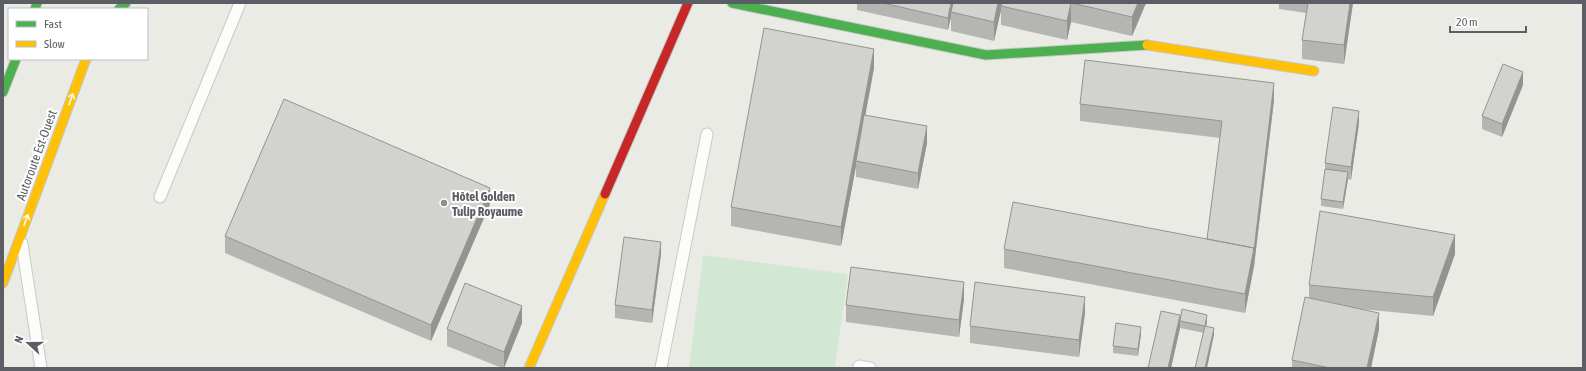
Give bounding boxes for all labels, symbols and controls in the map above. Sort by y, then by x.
legend [8,8,148,60]
scale bar [1450,8,1526,34]
text: 20 m [1456,15,1478,29]
text: Fast [44,17,62,31]
text: Slow [44,37,65,51]
one-way arrow [68,93,76,105]
street label: Autoroute Est-Ouest [13,108,60,202]
place label: Hôtel Golden Tulip Royaume [452,189,523,219]
marker: Hôtel Golden Tulip Royaume [439,198,449,208]
one-way arrow [22,215,30,227]
north arrow [8,323,48,363]
text: N [12,334,25,345]

